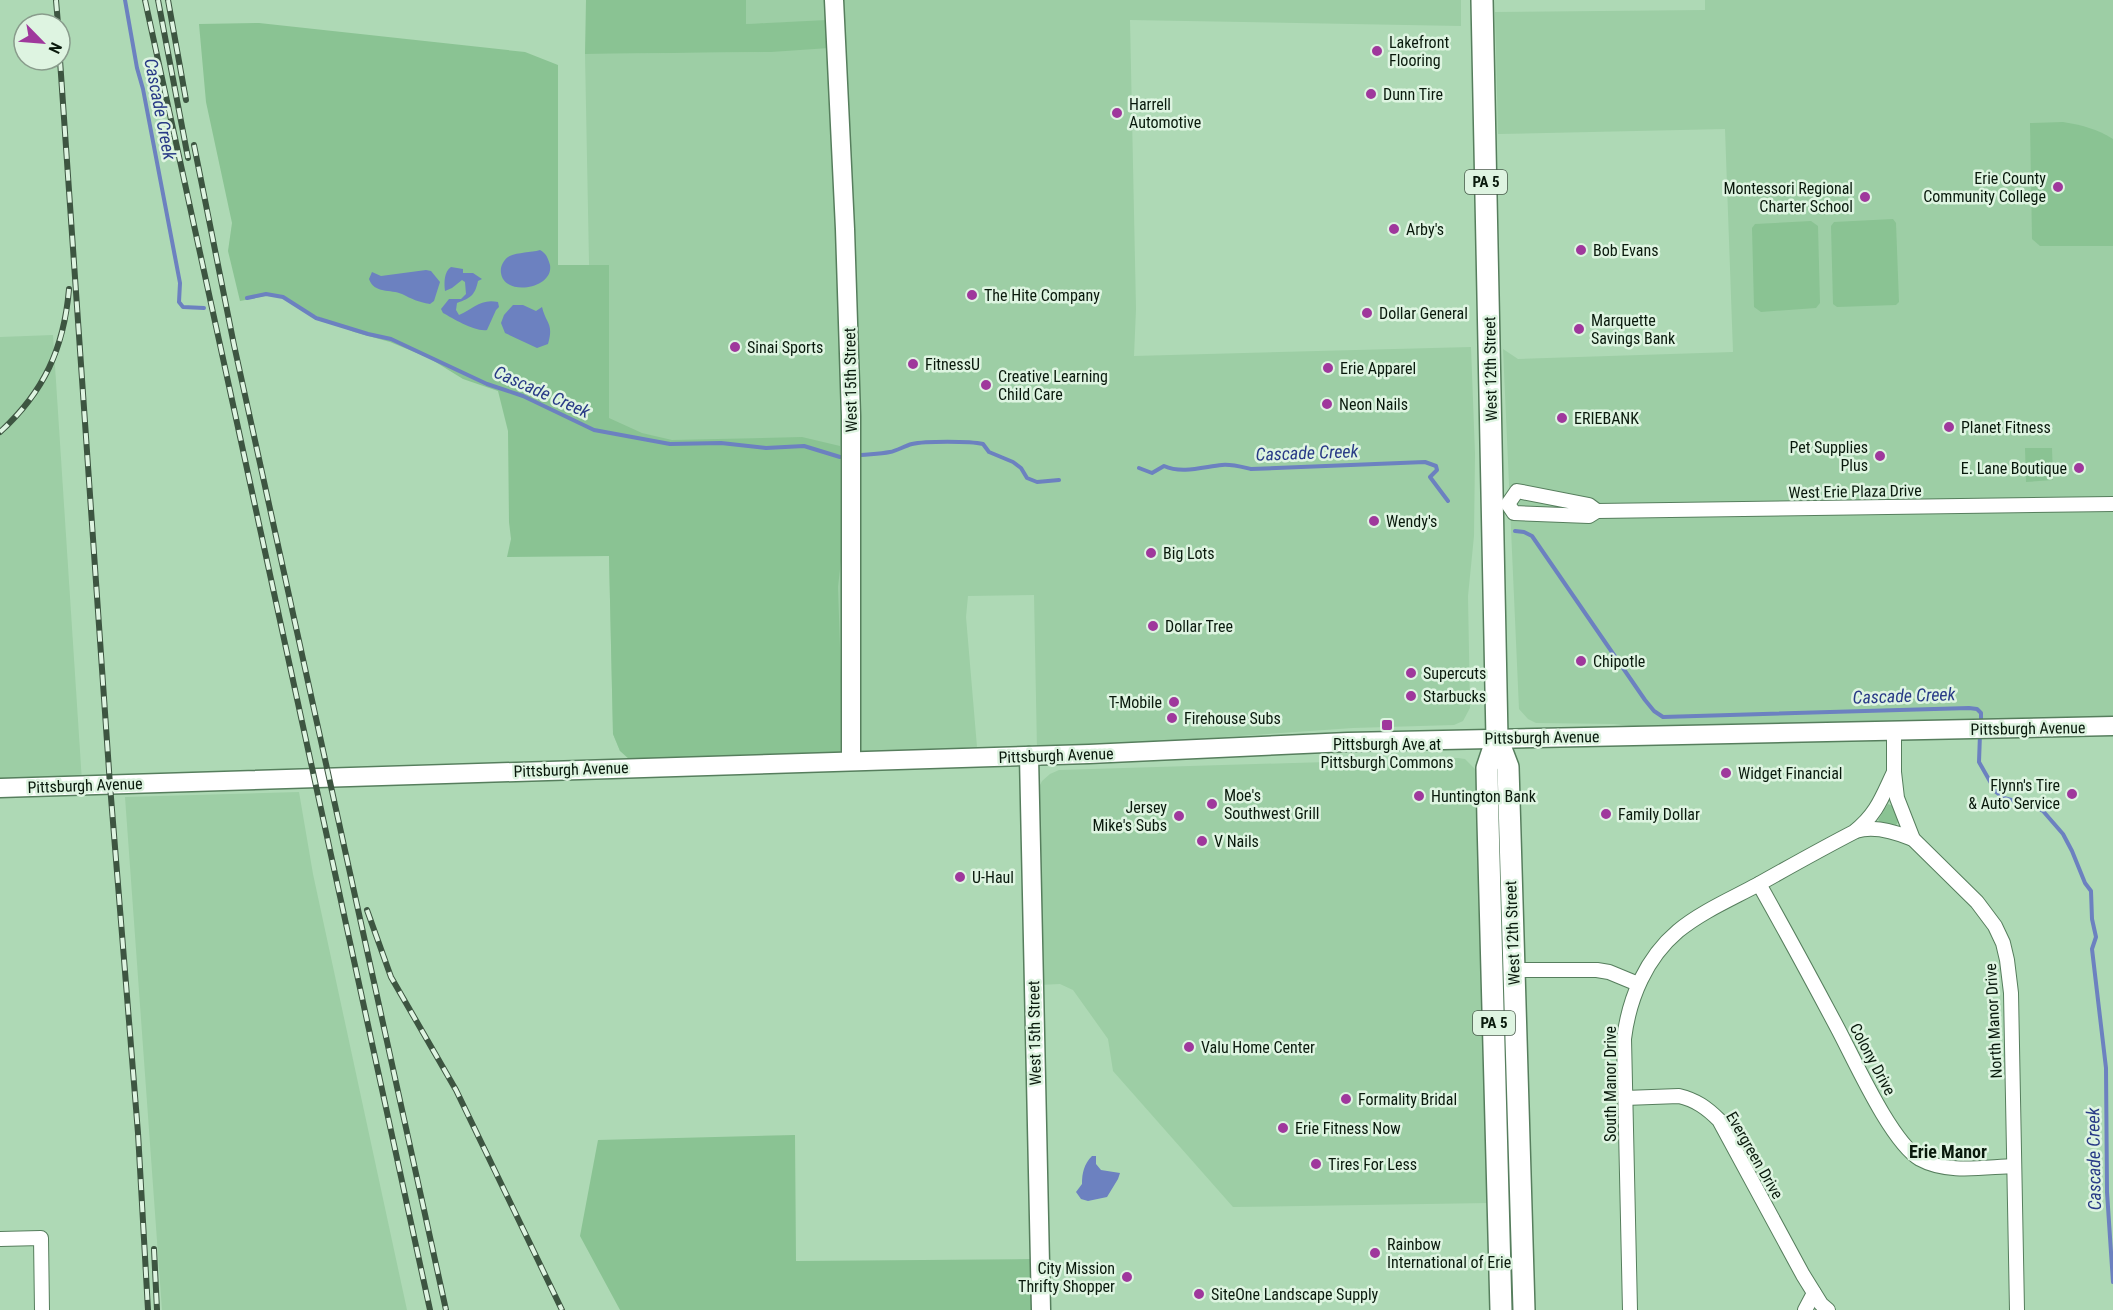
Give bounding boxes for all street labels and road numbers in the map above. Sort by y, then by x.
road number: PA 5 [1465,170,1507,194]
street label: West 12th Street [1480,316,1501,421]
street label: West 15th Street [840,327,861,432]
street label: West Erie Plaza Drive [1788,481,1922,502]
street label: Pittsburgh Avenue [1970,718,2086,739]
street label: Pittsburgh Avenue [1484,727,1600,748]
street label: Pittsburgh Avenue [998,744,1114,767]
street label: Pittsburgh Avenue [513,758,629,781]
street label: Pittsburgh Avenue [27,774,143,797]
street label: West 12th Street [1501,880,1524,986]
street label: North Manor Drive [1981,963,2006,1079]
street label: West 15th Street [1024,980,1045,1085]
road number: PA 5 [1473,1011,1515,1035]
street label: Colony Drive [1846,1020,1899,1098]
street label: South Manor Drive [1601,1026,1620,1142]
street label: Evergreen Drive [1722,1108,1787,1202]

